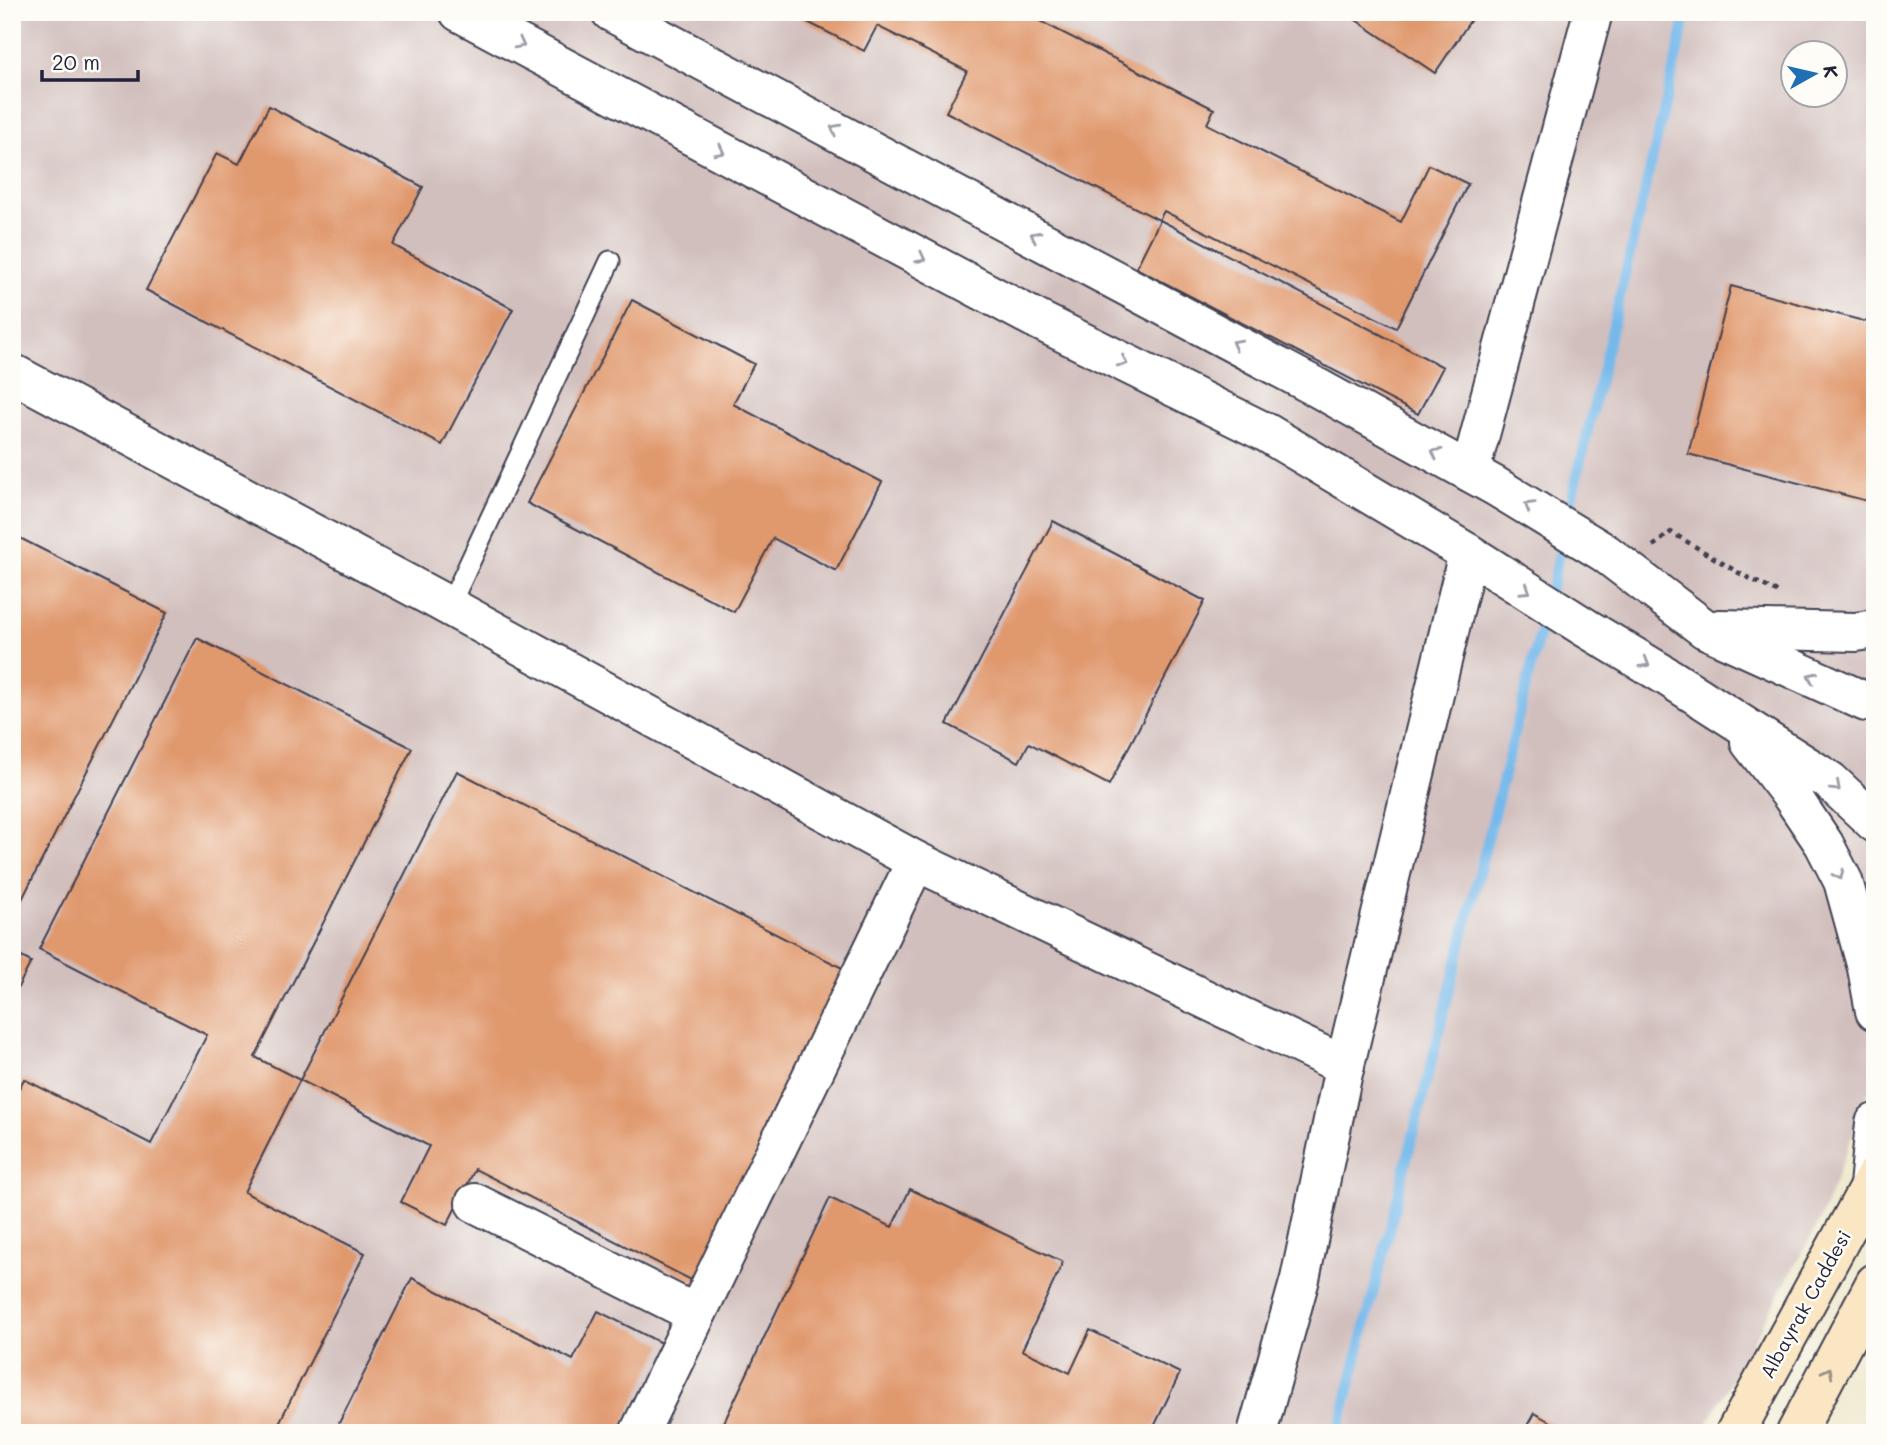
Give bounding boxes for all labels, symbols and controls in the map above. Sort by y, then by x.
one-way arrow [512,36,525,50]
scale bar [42,38,138,82]
north arrow [1778,38,1848,108]
text: 20 m [52,48,100,75]
text: K [1818,64,1845,80]
one-way arrow [829,124,842,137]
one-way arrow [713,143,726,156]
one-way arrow [1030,231,1042,245]
one-way arrow [914,249,927,263]
one-way arrow [1231,338,1243,352]
one-way arrow [1116,354,1128,368]
one-way arrow [1430,448,1443,461]
one-way arrow [1524,502,1537,515]
one-way arrow [1518,581,1531,594]
one-way arrow [1638,655,1651,668]
one-way arrow [1807,671,1819,685]
one-way arrow [1828,779,1841,791]
one-way arrow [1831,867,1845,880]
street label: Albayrak Caddesi [1754,1226,1856,1382]
one-way arrow [1819,1367,1833,1379]

